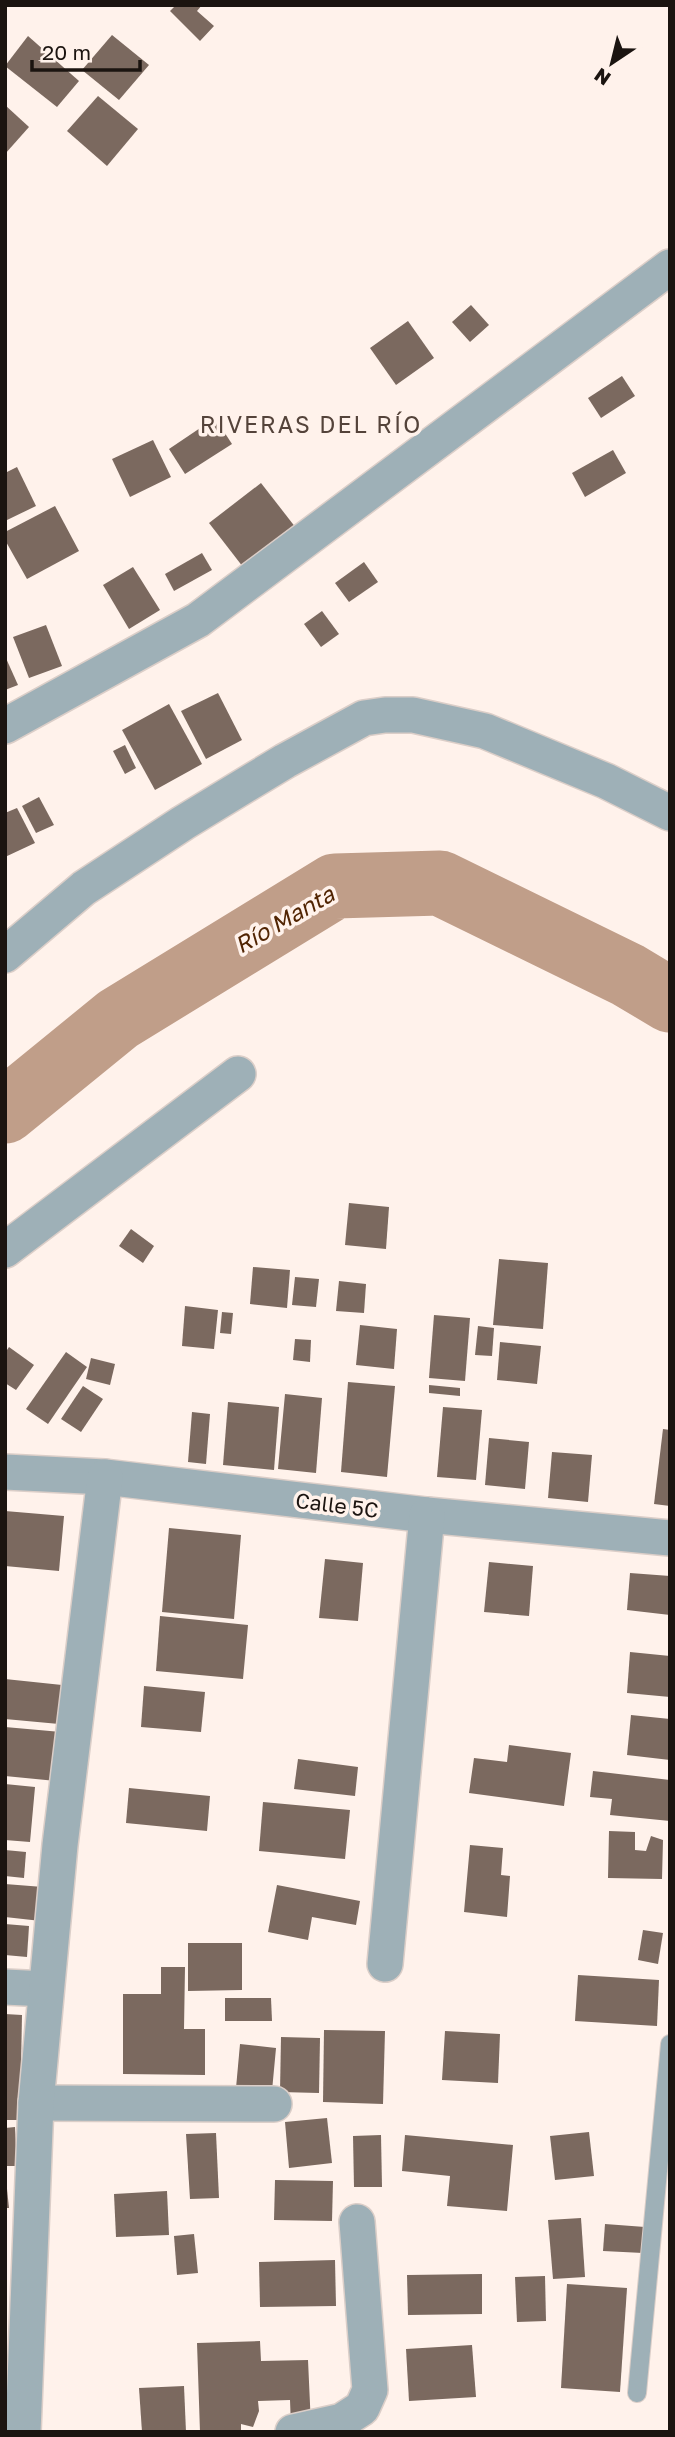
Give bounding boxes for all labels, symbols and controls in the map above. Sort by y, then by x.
scale bar [32,28,140,72]
north arrow [577,28,647,98]
text: 20 m [42,39,91,65]
text: N [589,64,614,91]
district label: RIVERAS DEL RÍO [200,410,422,438]
water label: Río Manta [229,879,340,959]
street label: Calle 5C [294,1487,380,1523]

